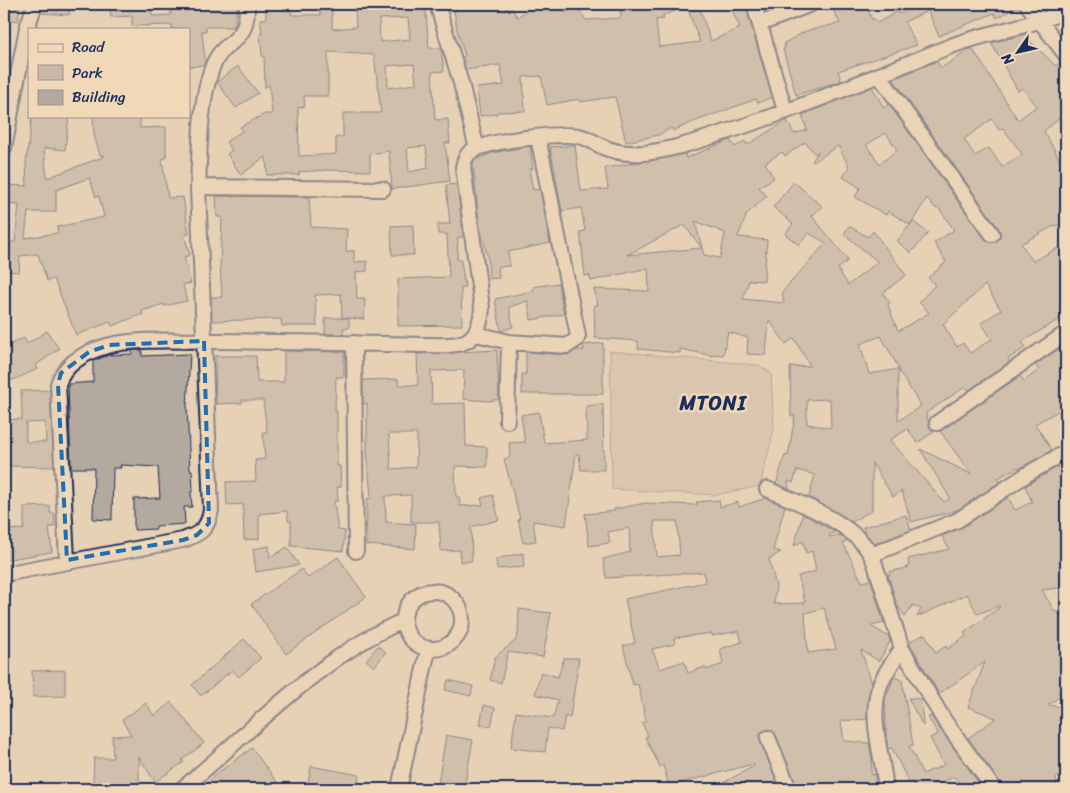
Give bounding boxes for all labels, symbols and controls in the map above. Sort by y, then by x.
legend [28,28,190,118]
north arrow [992,28,1042,78]
text: Road [72,34,105,60]
text: N [994,48,1021,71]
text: Park [72,60,103,86]
text: Building [72,84,126,110]
district label: MTONI [678,386,748,421]

